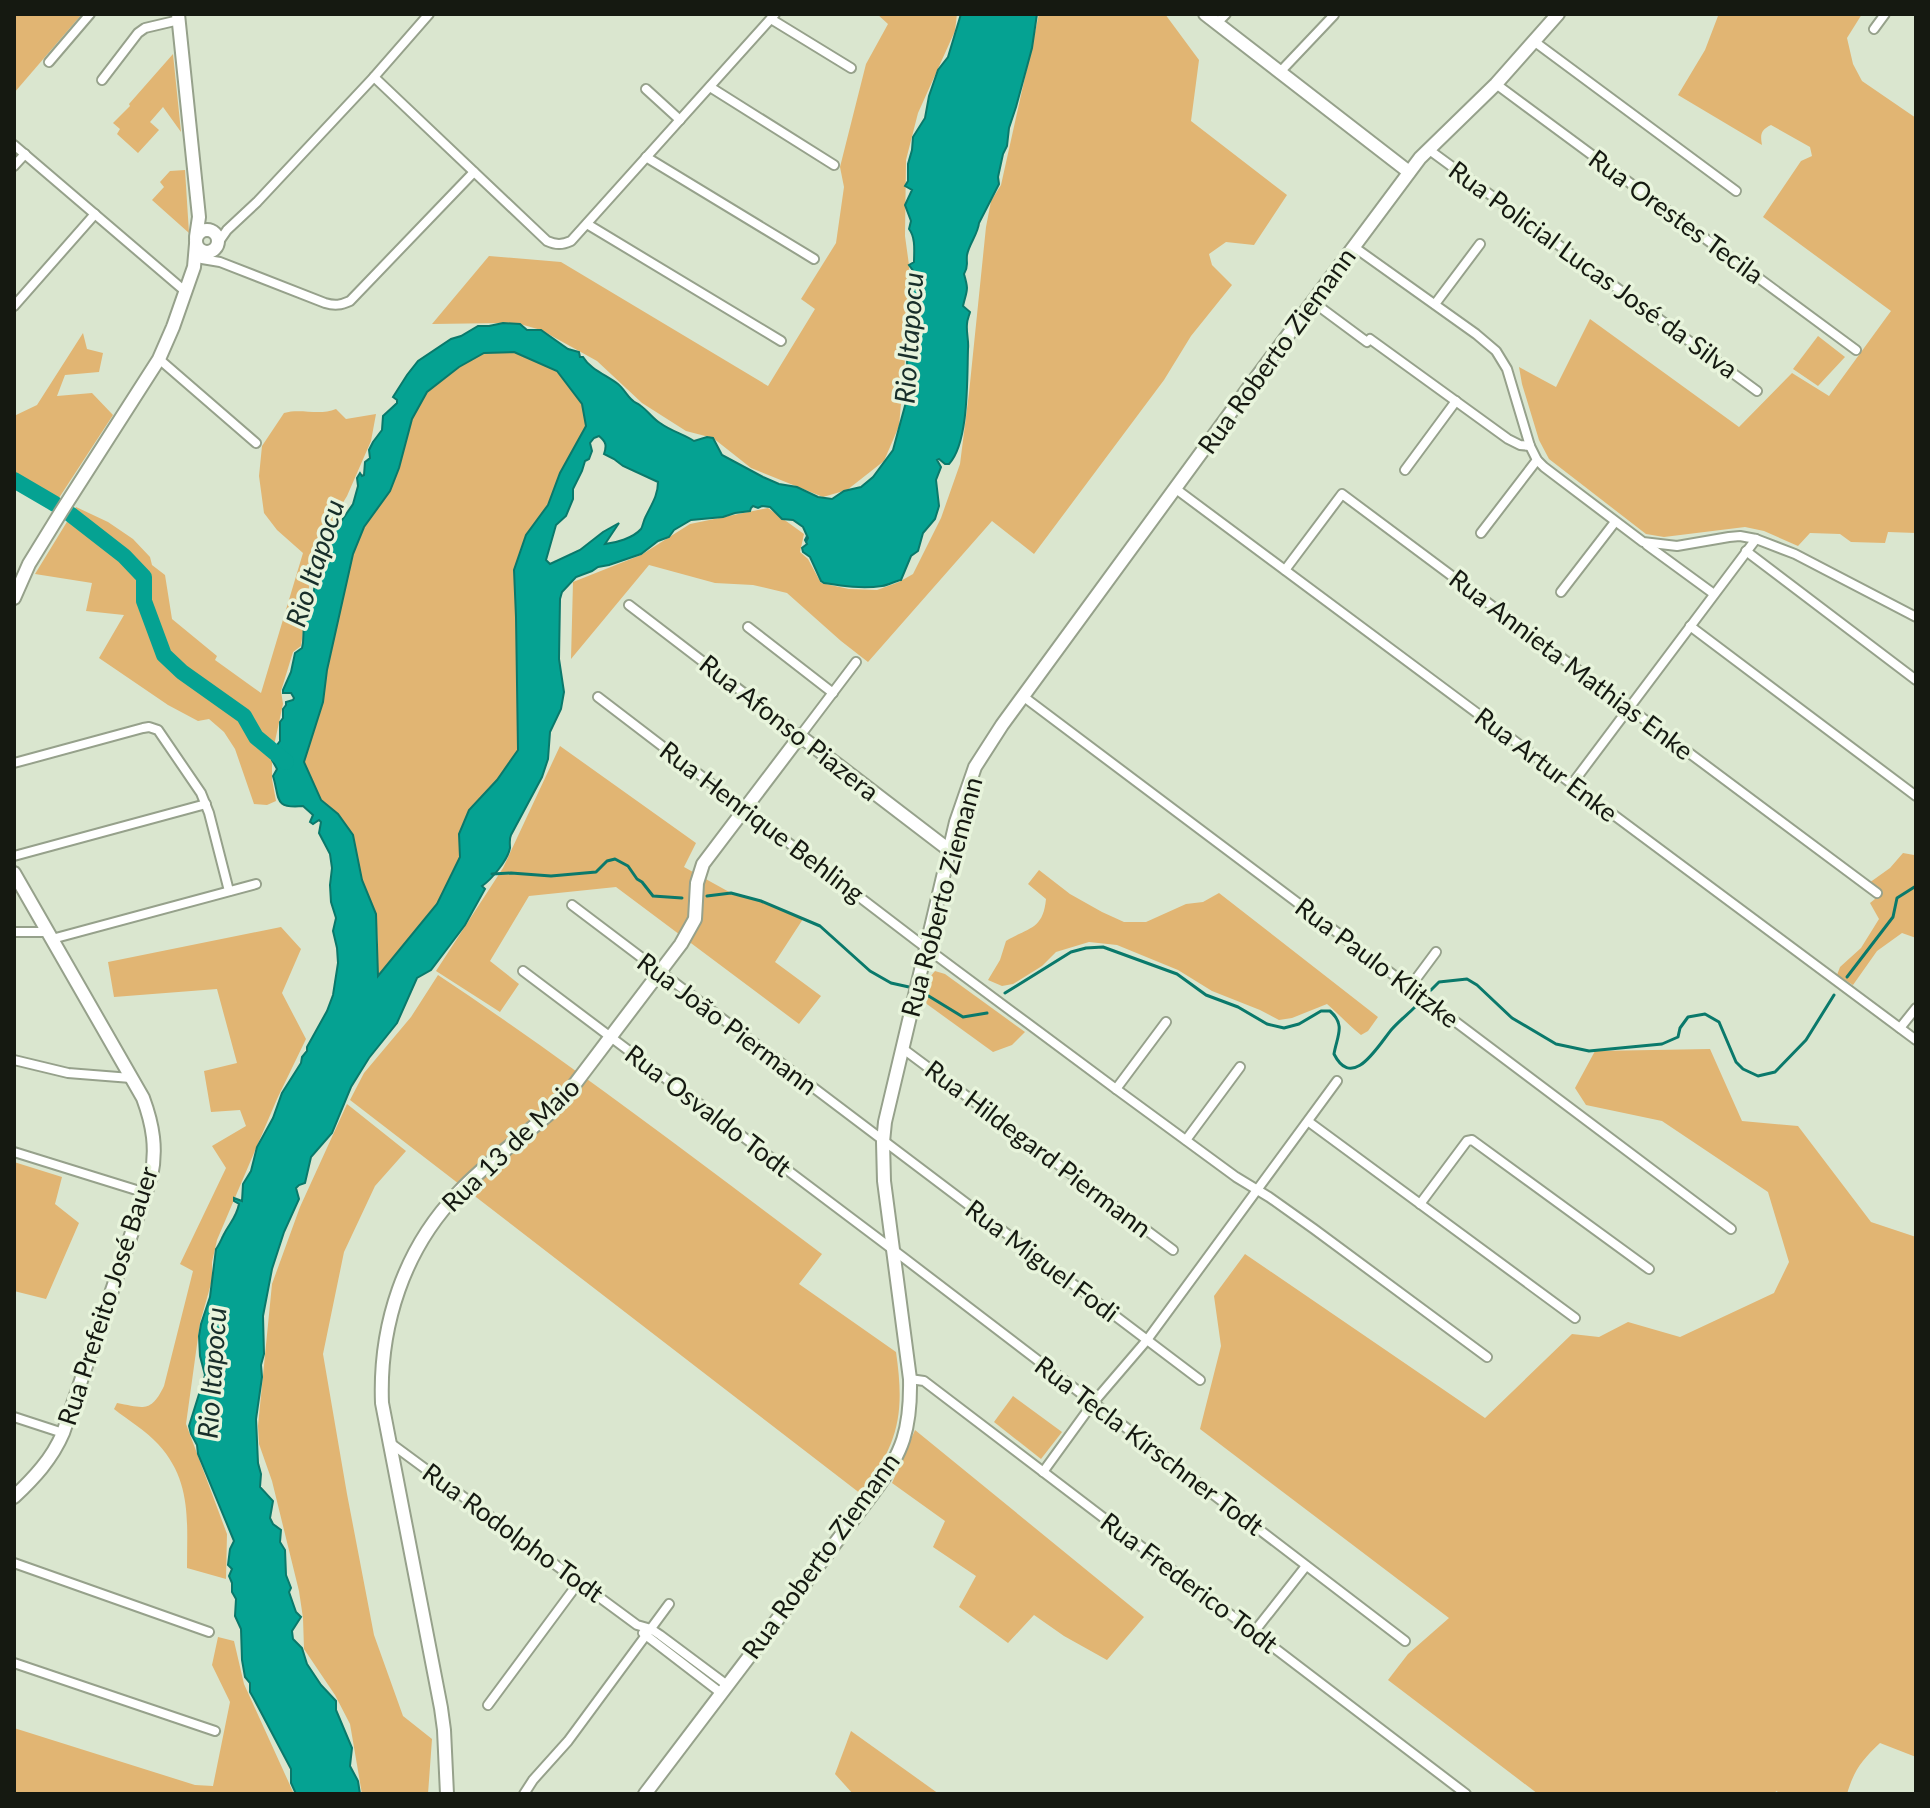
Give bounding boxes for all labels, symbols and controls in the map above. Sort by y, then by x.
street label: Rua Orestes Tecila [1583,142,1770,290]
street label: Rua Policial Lucas José da Silva [1443,154,1744,385]
street label: Rua Roberto Ziemann [1191,241,1362,460]
water label: Rio Itapocu [886,271,930,405]
water label: Rio Itapocu [278,495,351,631]
street label: Rua Annieta Mathias Enke [1443,562,1700,766]
street label: Rua Afonso Piazera [694,647,886,807]
street label: Rua Artur Enke [1469,700,1624,828]
street label: Rua Henrique Behling [654,734,871,909]
street label: Rua Roberto Ziemann [894,773,988,1020]
street label: Rua Paulo Klitzke [1289,890,1466,1034]
street label: Rua João Piermann [631,945,824,1101]
street label: Rua Osvaldo Todt [619,1037,799,1183]
street label: Rua Hildegard Piermann [919,1053,1158,1244]
street label: Rua 13 de Maio [435,1071,586,1218]
street label: Rua Prefeito José Bauer [50,1162,164,1429]
street label: Rua Miguel Fodi [960,1192,1126,1328]
water label: Rio Itapocu [189,1306,233,1440]
street label: Rua Tecla Kirschner Todt [1029,1349,1271,1542]
street label: Rua Roberto Ziemann [735,1446,906,1665]
street label: Rua Rodolpho Todt [417,1456,611,1609]
street label: Rua Frederico Todt [1095,1505,1285,1660]

